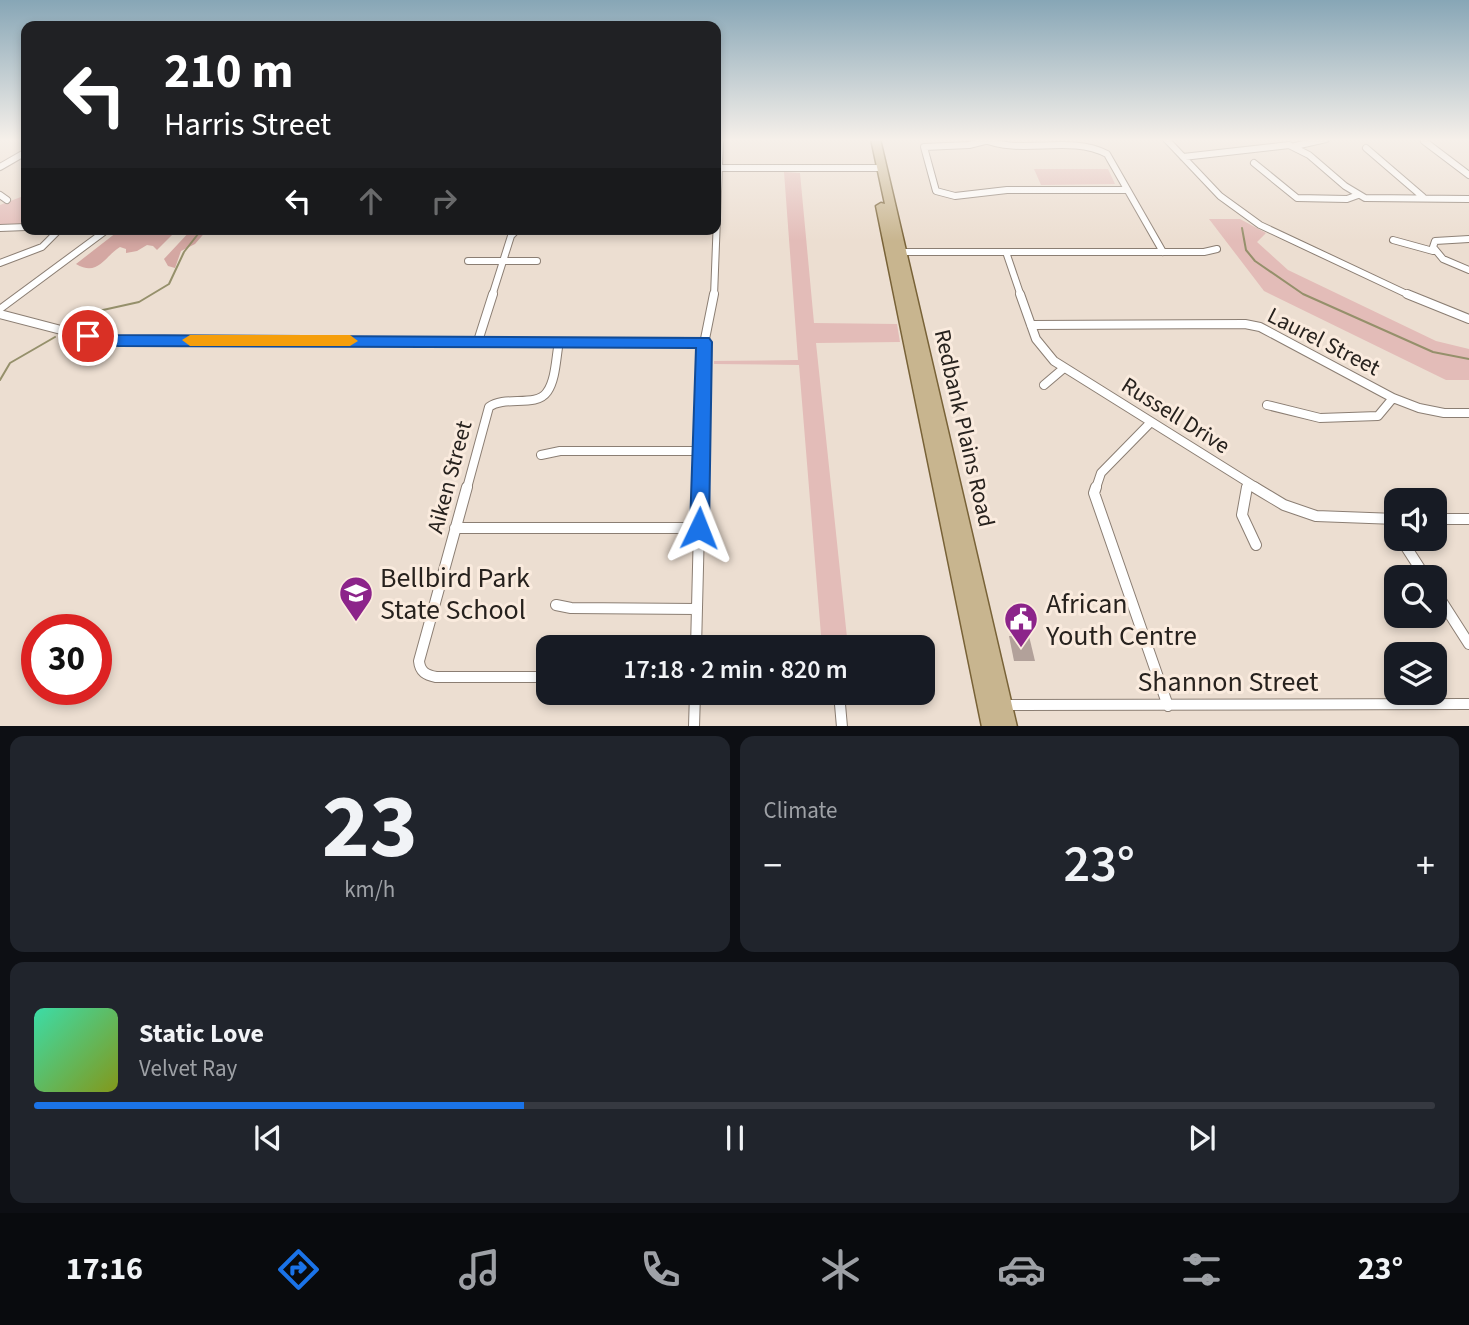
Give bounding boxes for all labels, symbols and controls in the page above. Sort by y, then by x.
text: 210 m [164,37,293,107]
icon: left [49,49,140,140]
text: Harris Street [164,102,331,148]
icon: left [279,182,317,220]
icon: ahead [352,182,390,220]
icon: right [425,182,463,220]
street label: Laurel Street [1262,299,1386,384]
pin [58,306,118,366]
icon: arrive [69,317,107,355]
street label: Redbank Plains Road [926,326,1003,530]
street label: Russell Drive [1115,369,1236,462]
street label: Aiken Street [419,417,480,537]
map controls [1384,488,1447,705]
button: sound [1384,488,1447,551]
position arrow [662,491,736,565]
place label: Bellbird Park State School [380,558,530,630]
button: search [1384,565,1447,628]
school or university icon: Bellbird Park State School [337,574,375,623]
place label: African Youth Centre [1045,584,1197,656]
public building icon: African Youth Centre [1002,600,1040,649]
speed limit sign: 30 [21,614,112,705]
button: layers [1384,642,1447,705]
text: 17:18 · 2 min · 820 m [623,651,848,688]
street label: Shannon Street [1137,662,1319,702]
text: 23 [322,763,418,892]
text: Climate [764,794,837,827]
text: 23° [1064,828,1135,902]
text: − [764,839,782,893]
text: + [1416,839,1435,893]
text: km/h [344,873,395,906]
text: Static Love [139,1015,264,1052]
text: Velvet Ray [139,1052,237,1085]
icon: previous [249,1119,287,1157]
icon: pause [716,1119,754,1157]
icon: next [1183,1119,1221,1157]
icon: directions [274,1245,323,1294]
icon: music [455,1245,504,1294]
icon: phone [636,1245,685,1294]
icon: climate [816,1245,865,1294]
icon: car [997,1245,1046,1294]
icon: filters [1177,1245,1226,1294]
text: 17:16 [66,1246,143,1292]
text: 23° [1358,1246,1403,1292]

